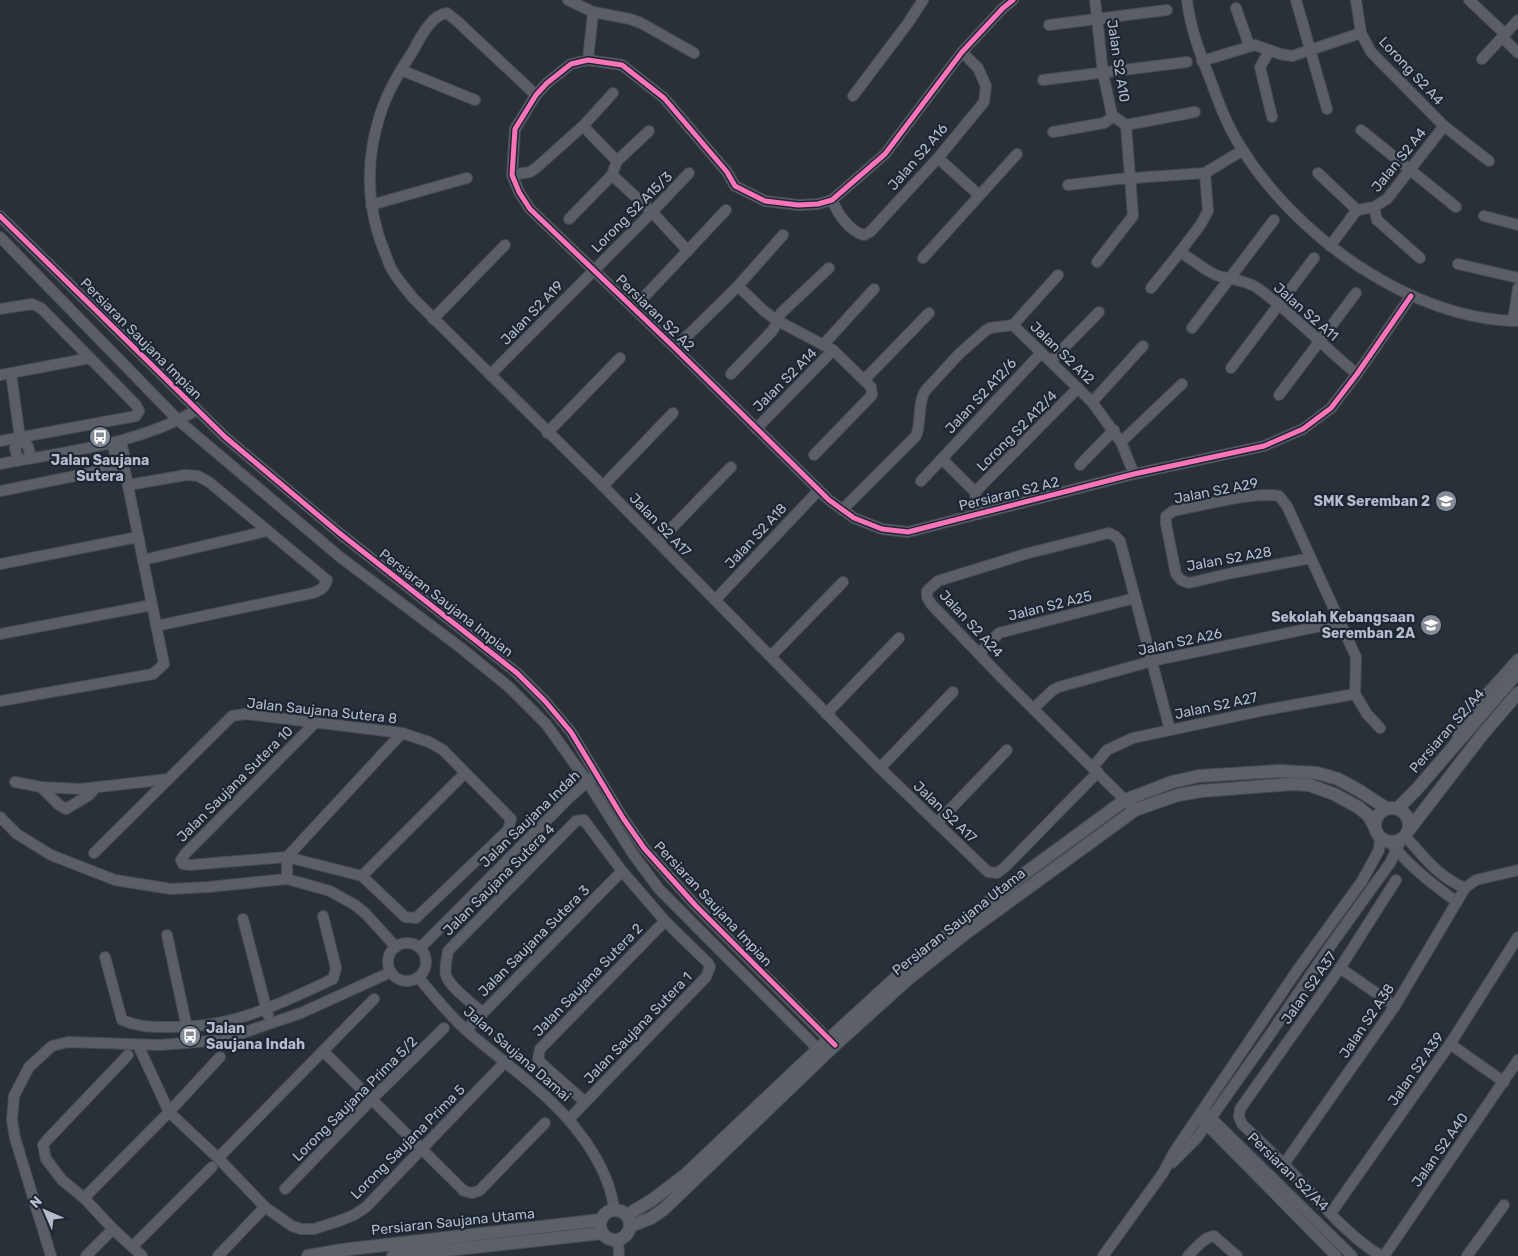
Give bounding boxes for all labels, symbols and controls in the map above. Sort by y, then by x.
street label: Jalan S2 A10 [1103,19,1133,104]
street label: Lorong S2 A4 [1375,33,1447,109]
street label: Jalan S2 A16 [884,120,952,194]
street label: Jalan S2 A4 [1368,124,1430,196]
street label: Lorong S2 A15/3 [588,168,676,256]
street label: Persiaran S2 A2 [612,271,698,355]
street label: Persiaran Saujana Impian [77,275,205,403]
street label: Jalan S2 A19 [497,277,567,349]
street label: Jalan S2 A11 [1270,279,1342,345]
street label: Jalan S2 A12 [1026,318,1098,388]
street label: Jalan S2 A14 [750,344,821,415]
street label: Jalan S2 A12/6 [942,355,1020,437]
street label: Lorong S2 A12/4 [973,387,1061,475]
bus stop icon: Jalan Saujana Sutera [88,425,112,449]
place label: Jalan Saujana Sutera [51,452,149,485]
street label: Persiaran S2 A2 [957,473,1061,515]
street label: Jalan S2 A29 [1172,475,1260,507]
school or university icon: SMK Seremban 2 [1434,489,1458,513]
street label: Jalan S2 A17 [626,490,694,560]
place label: SMK Seremban 2 [1314,493,1430,510]
street label: Jalan S2 A18 [721,500,791,572]
street label: Jalan S2 A28 [1185,543,1273,575]
street label: Persiaran Saujana Impian [376,545,516,661]
street label: Jalan S2 A24 [936,587,1007,661]
street label: Jalan S2 A25 [1006,587,1094,625]
place label: Sekolah Kebangsaan Seremban 2A [1271,609,1415,642]
school or university icon: Sekolah Kebangsaan Seremban 2A [1419,613,1443,637]
street label: Jalan S2 A26 [1136,625,1224,659]
street label: Persiaran S2/A4 [1406,685,1488,777]
street label: Jalan S2 A27 [1173,689,1259,723]
street label: Jalan Saujana Sutera 8 [246,695,398,727]
street label: Jalan Saujana Sutera 10 [173,722,297,846]
street label: Jalan Saujana Indah [477,767,583,871]
street label: Jalan S2 A17 [910,778,980,846]
street label: Jalan Saujana Sutera 4 [440,820,559,939]
street label: Persiaran Saujana Impian [650,838,776,970]
street label: Persiaran Saujana Utama [889,865,1029,979]
street label: Jalan Saujana Sutera 3 [475,882,593,1000]
street label: Jalan Saujana Sutera 2 [530,920,646,1040]
street label: Jalan S2 A37 [1278,948,1340,1028]
street label: Jalan Saujana Sutera 1 [580,969,696,1087]
street label: Jalan S2 A38 [1336,980,1398,1062]
street label: Jalan Saujana Damai [460,1003,574,1105]
place label: Jalan Saujana Indah [206,1020,305,1053]
bus stop icon: Jalan Saujana Indah [178,1024,202,1048]
street label: Jalan S2 A39 [1384,1029,1448,1109]
street label: Lorong Saujana Prima 5/2 [289,1033,421,1165]
street label: Lorong Saujana Prima 5 [347,1081,469,1203]
street label: Jalan S2 A40 [1408,1110,1472,1190]
street label: Persiaran S2/A4 [1244,1129,1332,1215]
north arrow [20,1186,70,1236]
text: N [27,1193,46,1212]
street label: Persiaran Saujana Utama [370,1205,536,1239]

